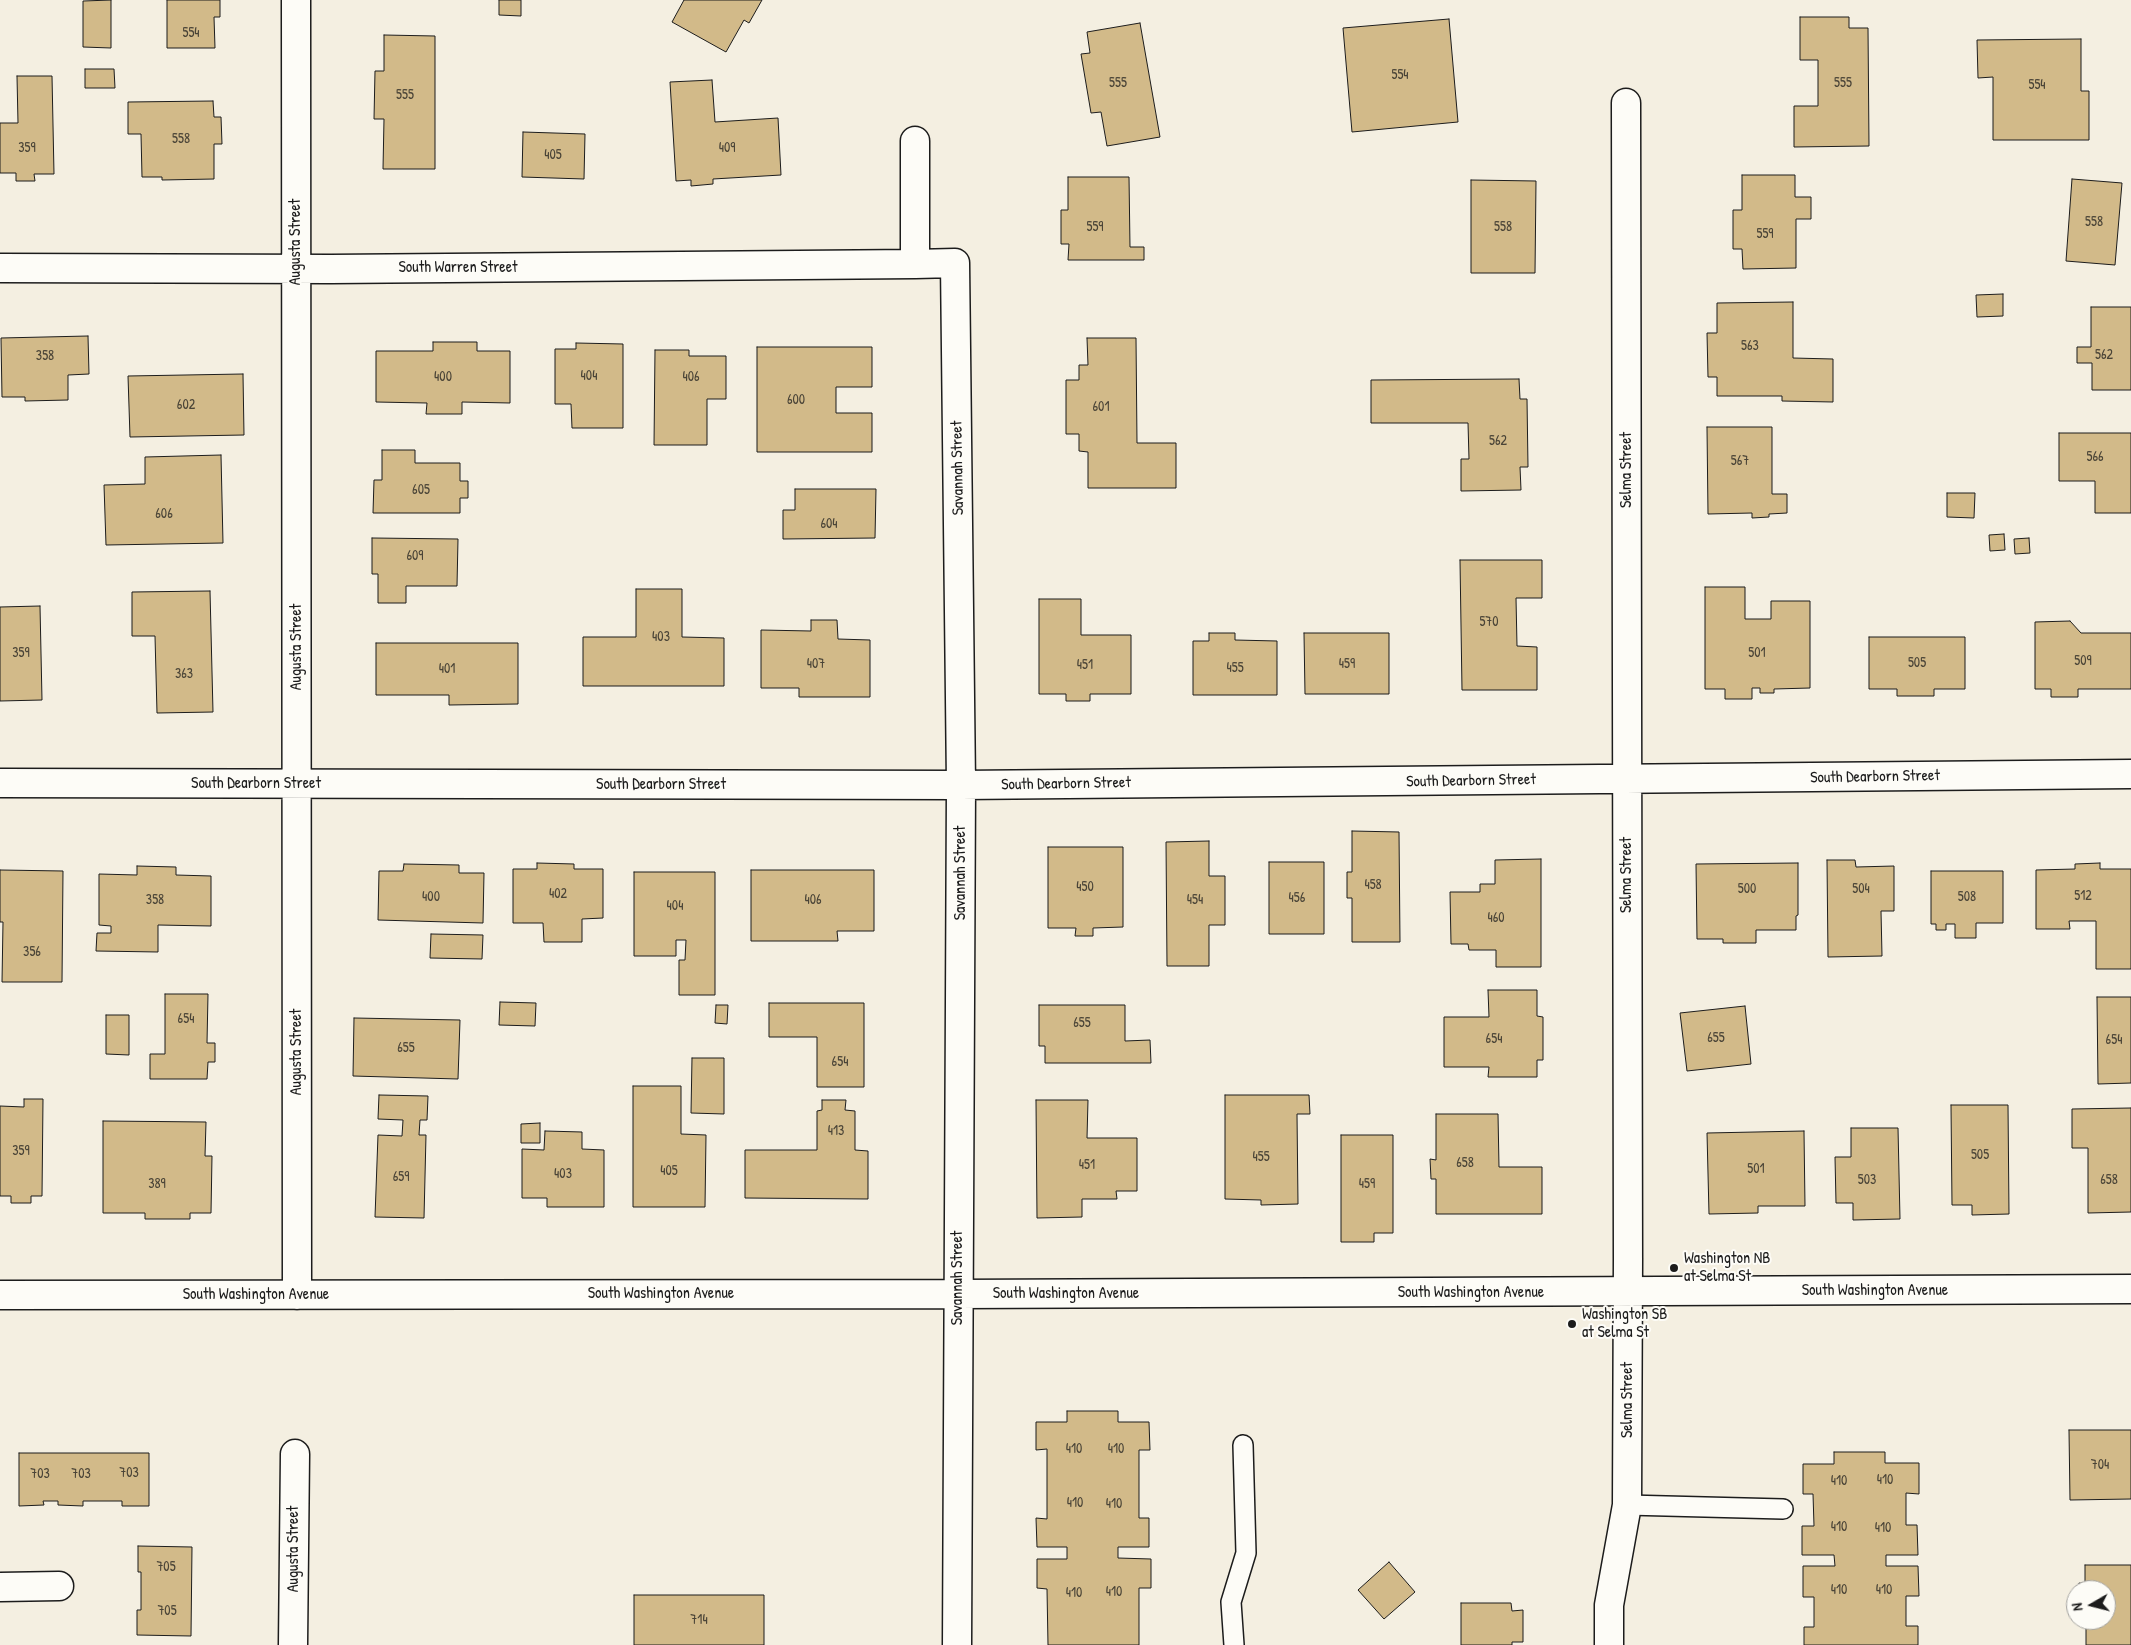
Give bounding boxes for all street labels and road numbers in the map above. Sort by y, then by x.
street label: Augusta Street [286,199,306,285]
street label: South Warren Street [398,258,518,278]
street label: Savannah Street [948,421,968,515]
street label: Selma Street [1617,432,1637,508]
street label: Augusta Street [287,604,307,690]
street label: South Dearborn Street [1810,766,1940,788]
street label: South Dearborn Street [1406,770,1536,792]
street label: South Dearborn Street [1001,773,1131,795]
street label: South Dearborn Street [191,774,321,794]
street label: South Dearborn Street [596,775,726,795]
street label: Savannah Street [951,826,971,920]
street label: Selma Street [1617,837,1637,913]
street label: Augusta Street [287,1009,307,1095]
street label: Savannah Street [948,1231,968,1325]
street label: South Washington Avenue [1802,1281,1948,1301]
street label: South Washington Avenue [1398,1283,1544,1303]
street label: South Washington Avenue [588,1284,734,1304]
street label: South Washington Avenue [993,1284,1139,1304]
street label: South Washington Avenue [183,1285,329,1305]
street label: Selma Street [1618,1362,1638,1438]
street label: Augusta Street [284,1506,304,1592]

